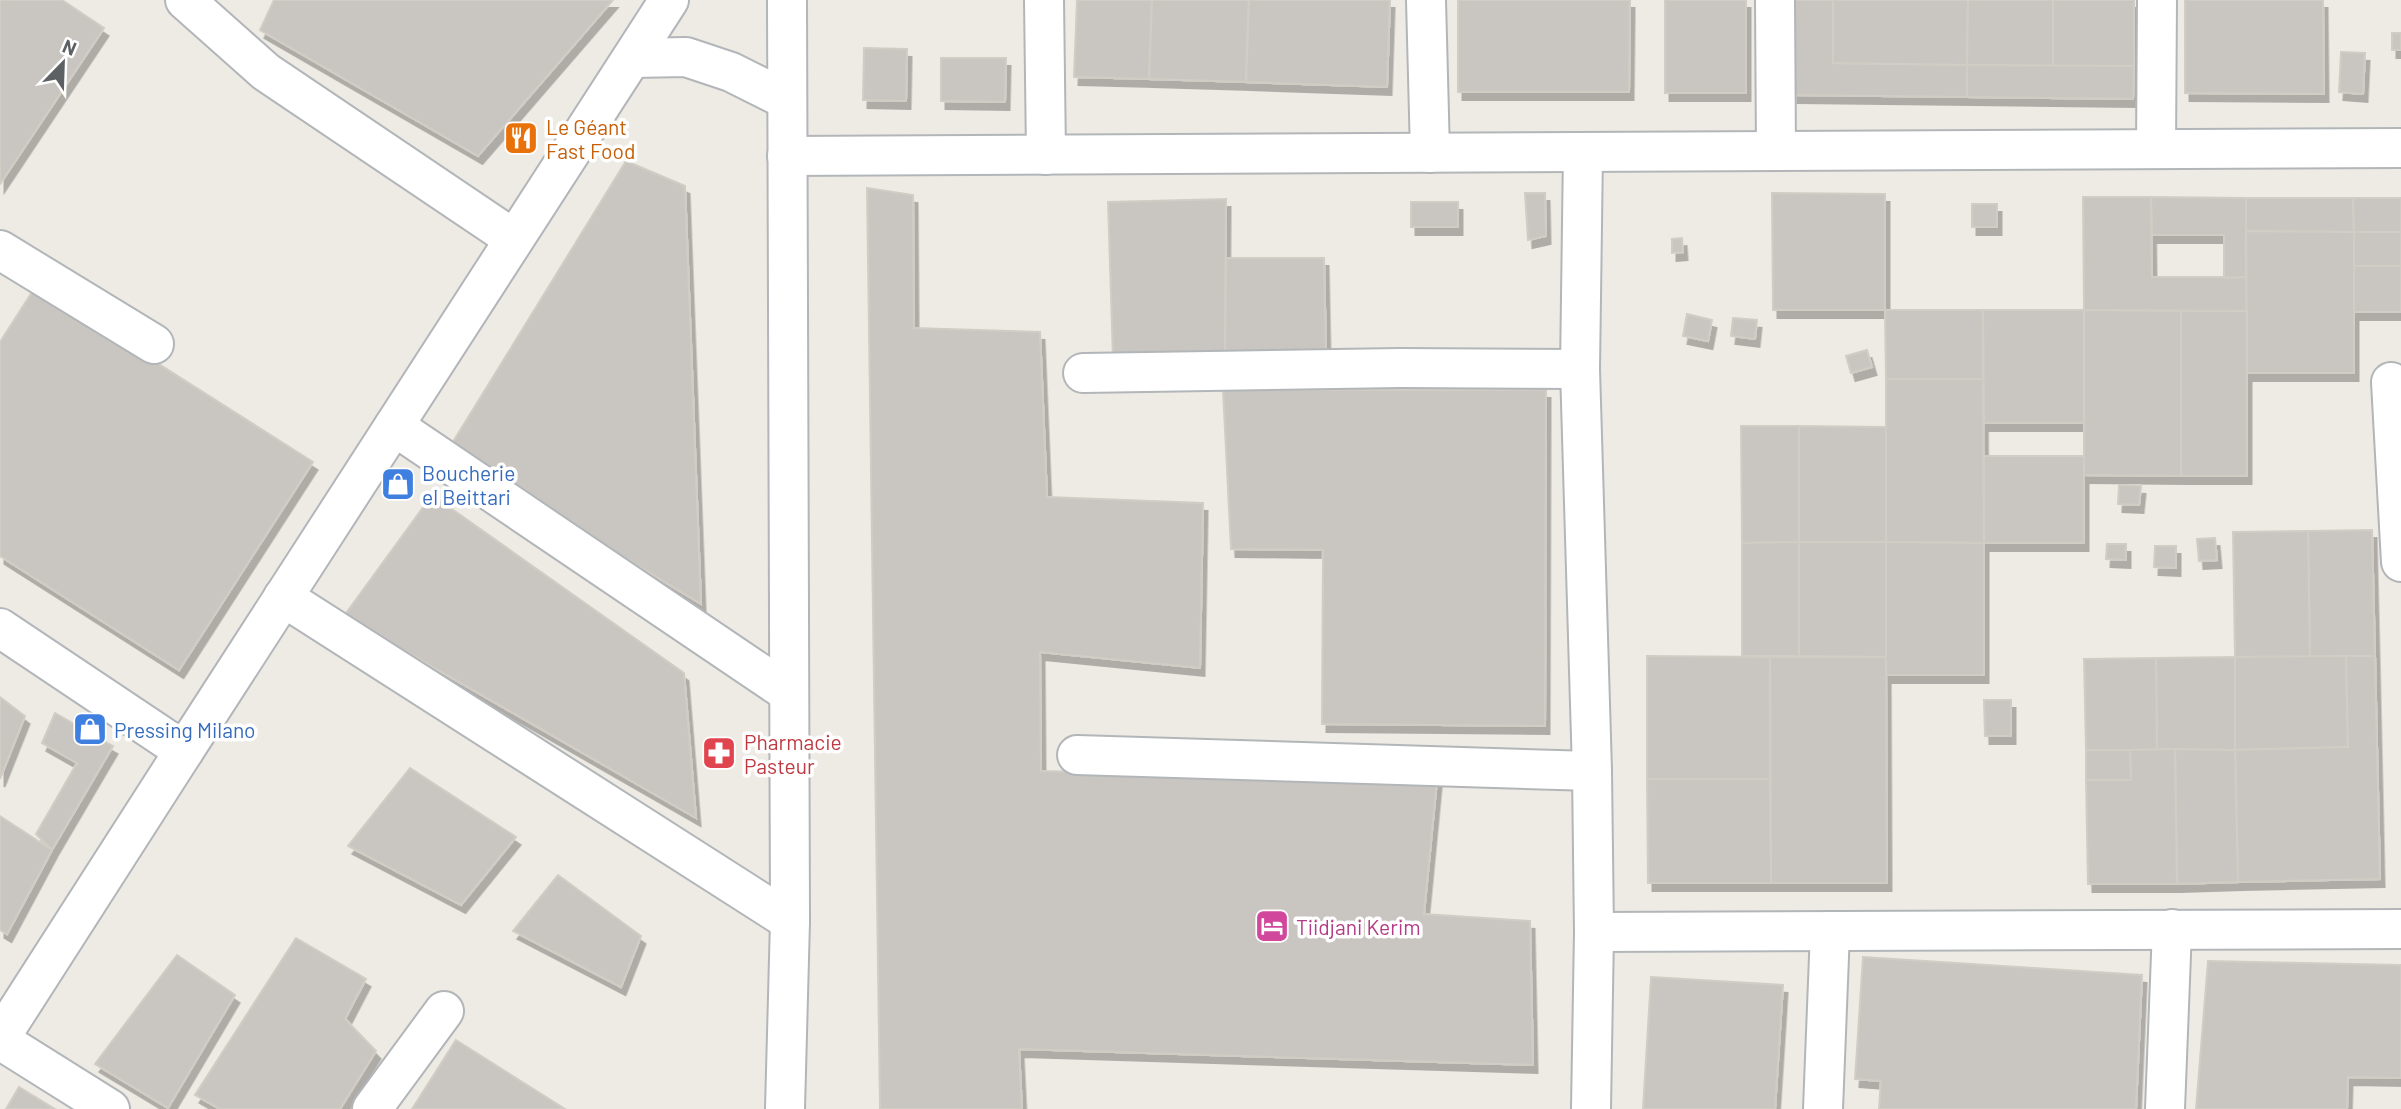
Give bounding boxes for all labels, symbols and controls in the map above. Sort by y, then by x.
north arrow [28,28,98,98]
text: N [60,34,80,60]
place label: Le Géant Fast Food [546,114,635,163]
restaurant icon: Le Géant Fast Food [502,119,540,157]
place label: Boucherie el Beittari [422,460,515,509]
shop icon: Boucherie el Beittari [379,465,417,503]
shop icon: Pressing Milano [71,710,109,748]
place label: Pressing Milano [114,717,256,742]
place label: Pharmacie Pasteur [744,729,842,778]
pharmacy icon: Pharmacie Pasteur [700,734,738,772]
hotel icon: Tiidjani Kerim [1253,907,1291,945]
place label: Tiidjani Kerim [1296,914,1421,939]

